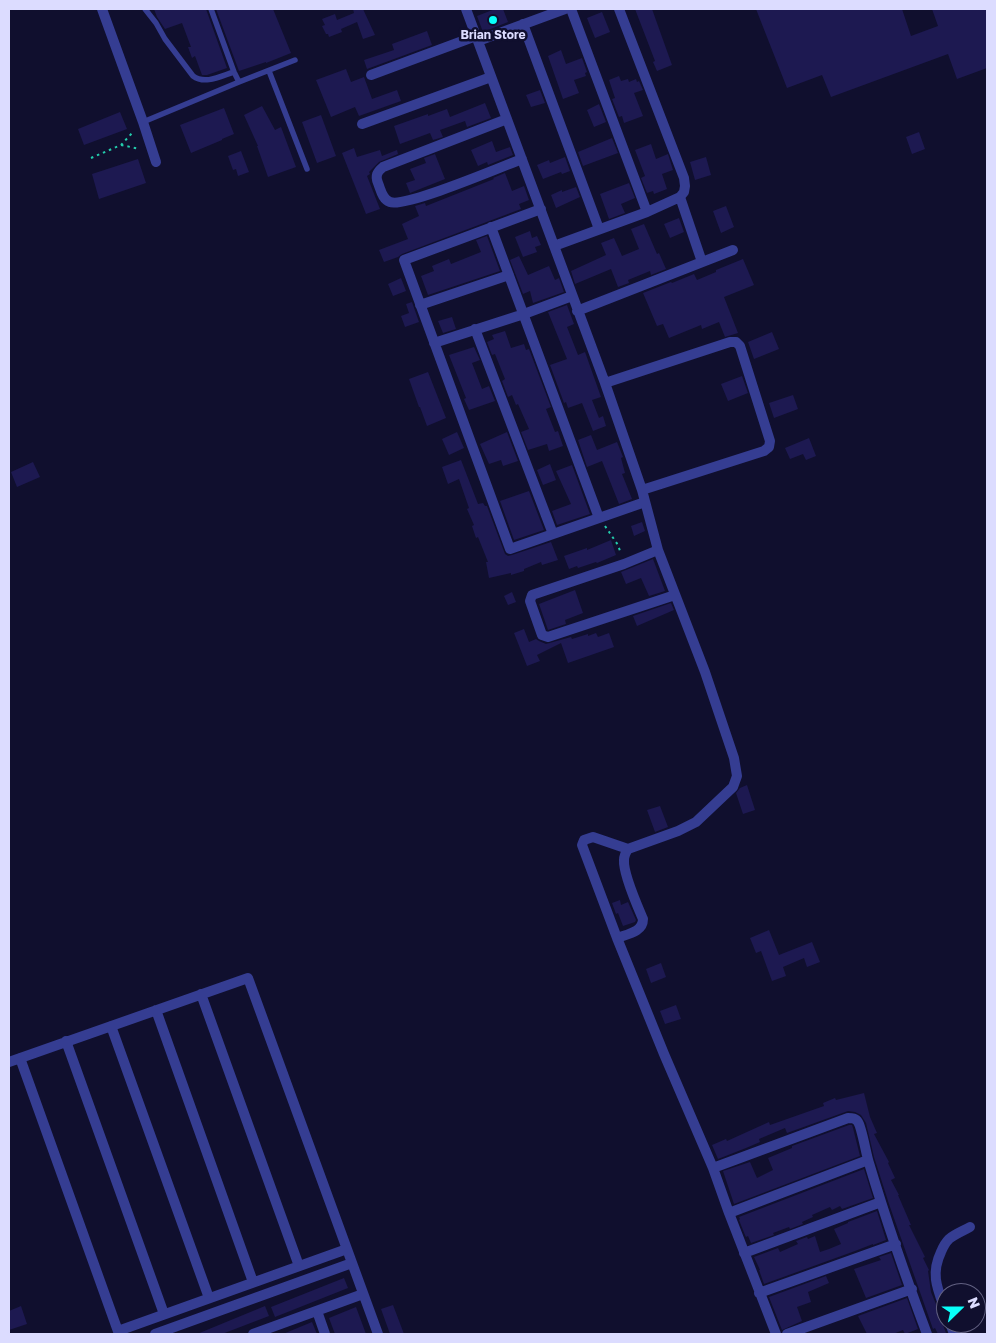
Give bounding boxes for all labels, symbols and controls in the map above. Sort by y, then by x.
marker: Brian Store [487,14,499,26]
place label: Brian Store [460,28,526,42]
north arrow [936,1283,986,1333]
text: N [965,1294,984,1311]

